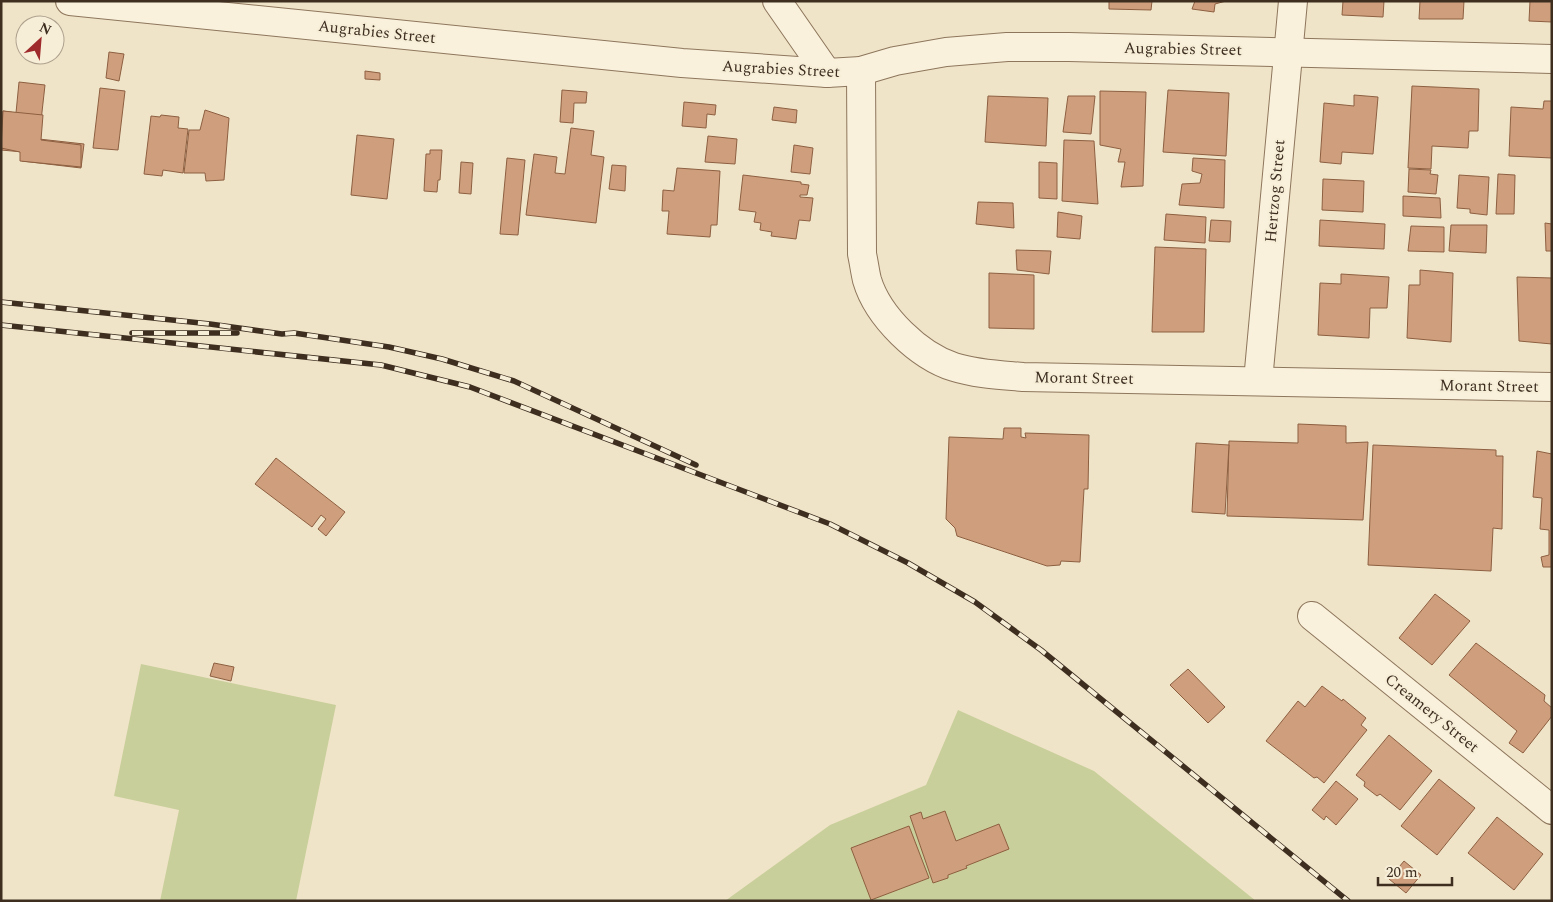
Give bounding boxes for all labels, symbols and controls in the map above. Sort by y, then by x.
street label: Augrabies Street [317,14,437,50]
north arrow [15,15,65,65]
text: N [36,17,55,41]
street label: Augrabies Street [1124,36,1243,62]
street label: Augrabies Street [721,54,841,84]
street label: Hertzog Street [1259,138,1291,244]
street label: Morant Street [1034,365,1134,391]
street label: Morant Street [1439,373,1539,399]
street label: Creamery Street [1380,667,1485,759]
scale bar [1378,854,1452,886]
text: 20 m [1386,861,1418,884]

